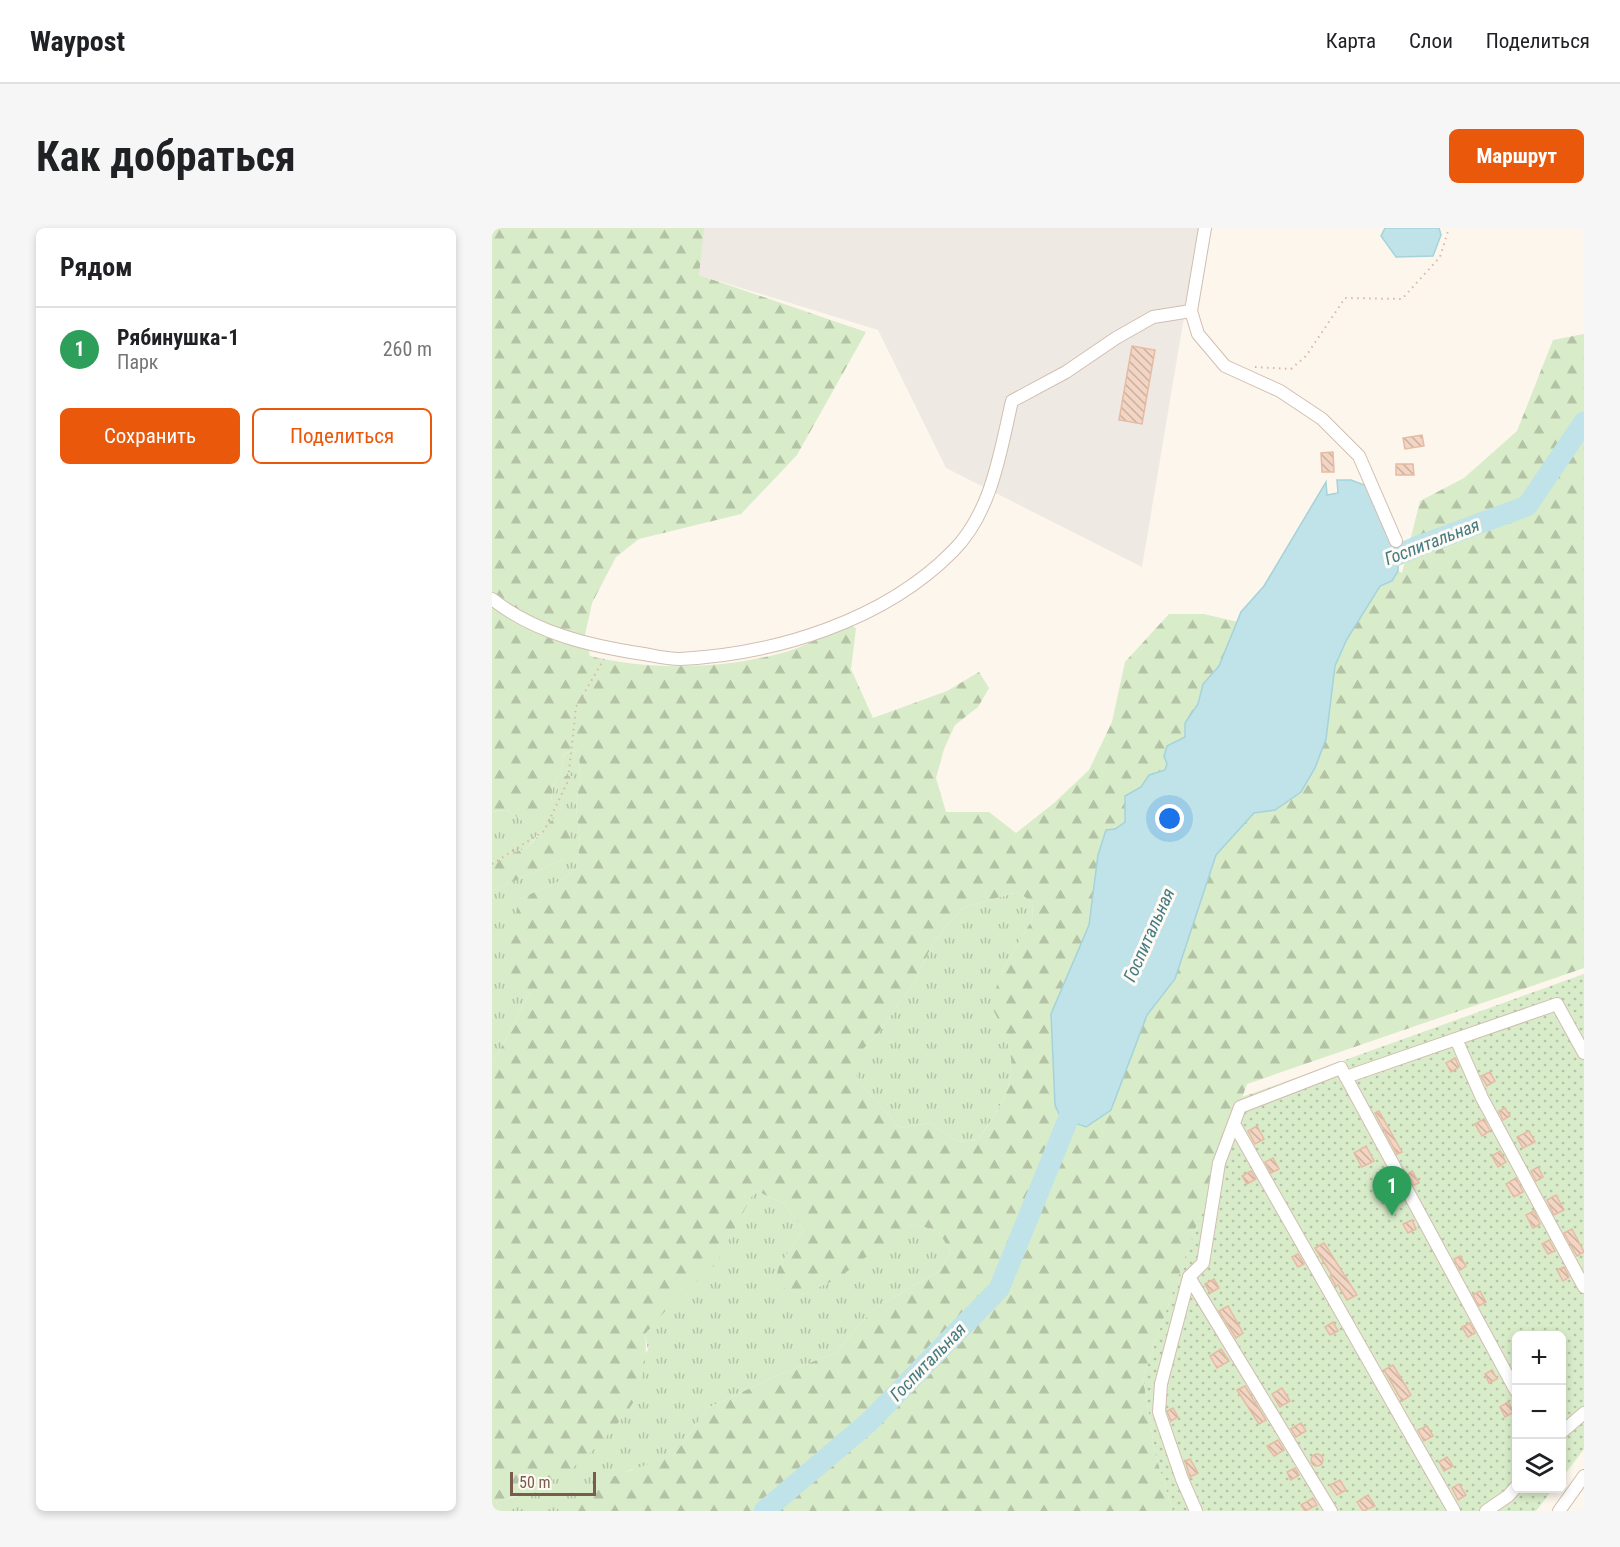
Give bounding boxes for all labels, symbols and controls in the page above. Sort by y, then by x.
text: Waypost [30,25,125,58]
text: Карта [1326,29,1376,53]
text: Слои [1409,29,1453,53]
text: Поделиться [1486,29,1590,53]
button: Маршрут [1449,129,1584,183]
text: Как добраться [36,132,296,181]
text: Рядом [60,252,132,282]
text: Рябинушка-1 [117,325,239,350]
text: 1 [74,337,85,361]
text: 260 m [383,337,432,361]
text: Парк [117,350,158,374]
button: Сохранить [60,408,240,464]
button: Поделиться [252,408,432,464]
water label: Госпитальная [1381,514,1482,569]
your location [1155,804,1184,833]
water label: Госпитальная [1119,885,1178,985]
pin: 1 [1372,1166,1412,1216]
water label: Госпитальная [885,1318,970,1405]
map controls [1512,1331,1566,1493]
button: + [1512,1331,1566,1385]
button: − [1512,1385,1566,1439]
button: layers [1512,1439,1566,1493]
scale bar [510,1469,596,1496]
text: 50 m [519,1473,551,1492]

